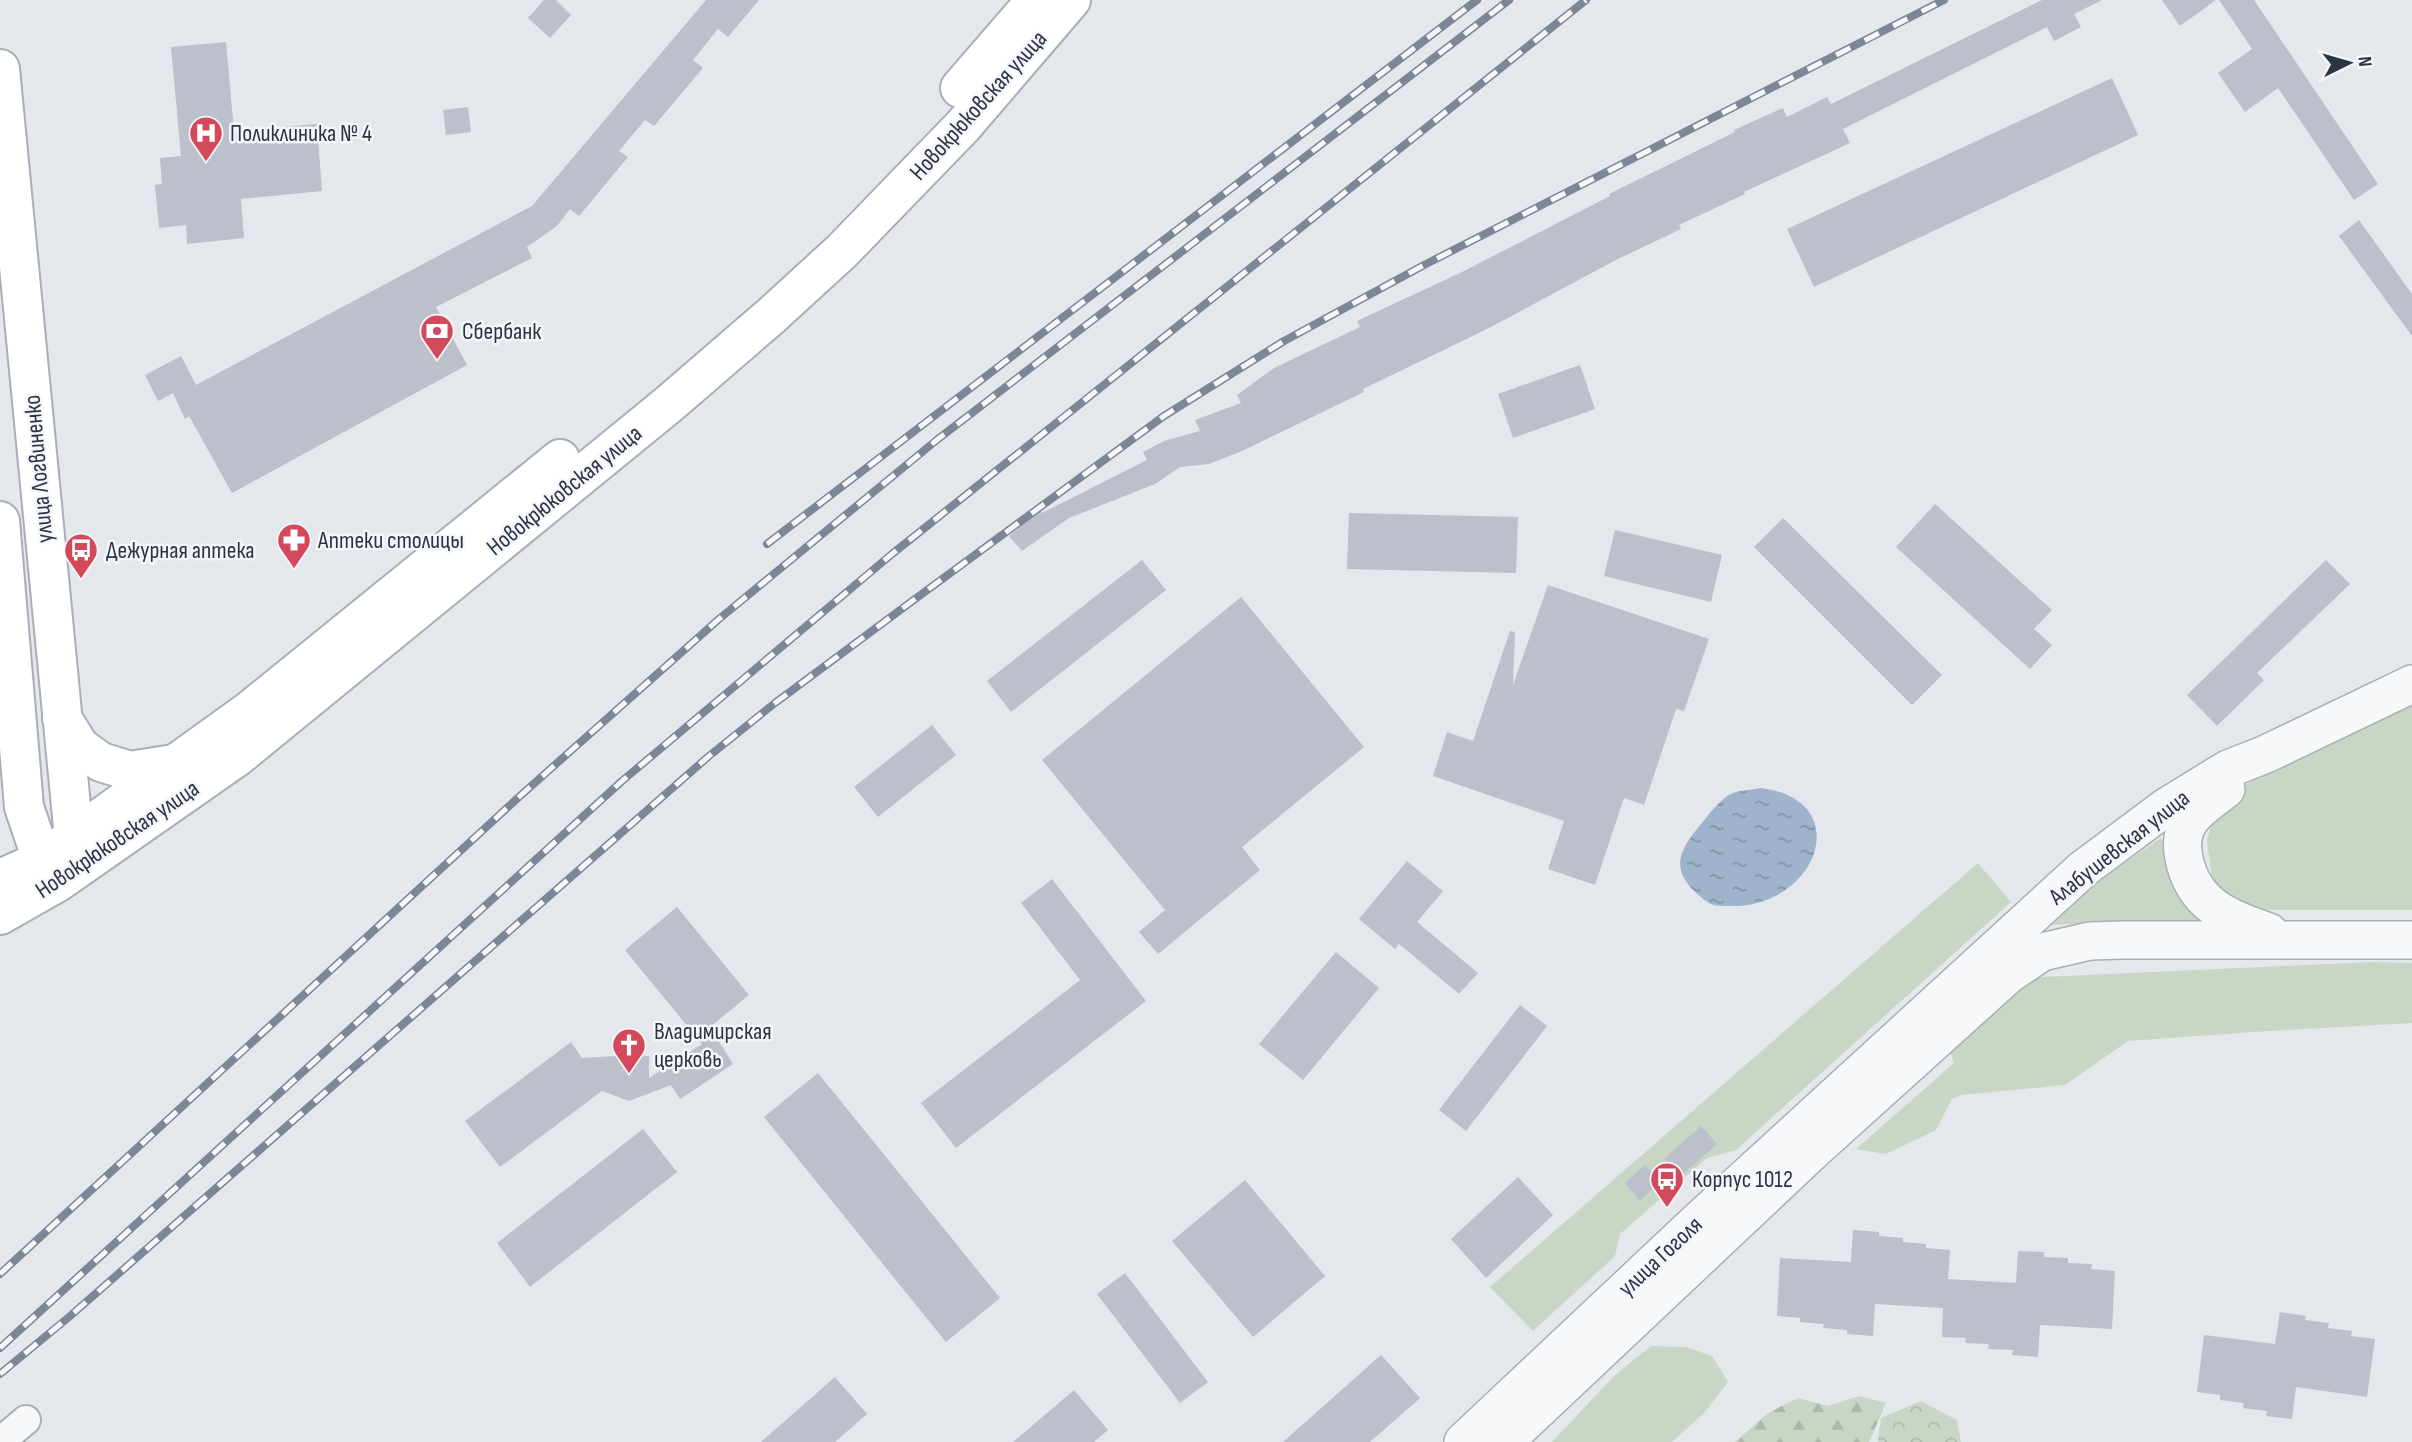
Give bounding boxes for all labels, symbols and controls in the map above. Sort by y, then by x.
street label: Новокрюковская улица [904,25,1053,186]
north arrow [2314,28,2384,98]
text: N [2353,56,2376,68]
hospital icon: Поликлиника № 4 [187,114,225,163]
place label: Поликлиника № 4 [230,119,372,148]
bank icon: Сбербанк [418,312,456,361]
place label: Сбербанк [462,317,542,346]
street label: улица Логвиненко [18,394,59,544]
street label: Новокрюковская улица [481,419,648,562]
pharmacy icon: Аптеки столицы [275,521,313,570]
place label: Аптеки столицы [317,526,464,555]
bus stop icon: Дежурная аптека [62,531,100,580]
place label: Дежурная аптека [106,536,255,565]
street label: Новокрюковская улица [30,774,205,905]
street label: Алабушевская улица [2043,784,2195,912]
place label: Владимирская церковь [654,1017,772,1074]
church icon: Владимирская церковь [610,1026,648,1075]
bus stop icon: Корпус 1012 [1648,1160,1686,1209]
place label: Корпус 1012 [1692,1165,1793,1194]
street label: улица Гоголя [1612,1210,1708,1303]

